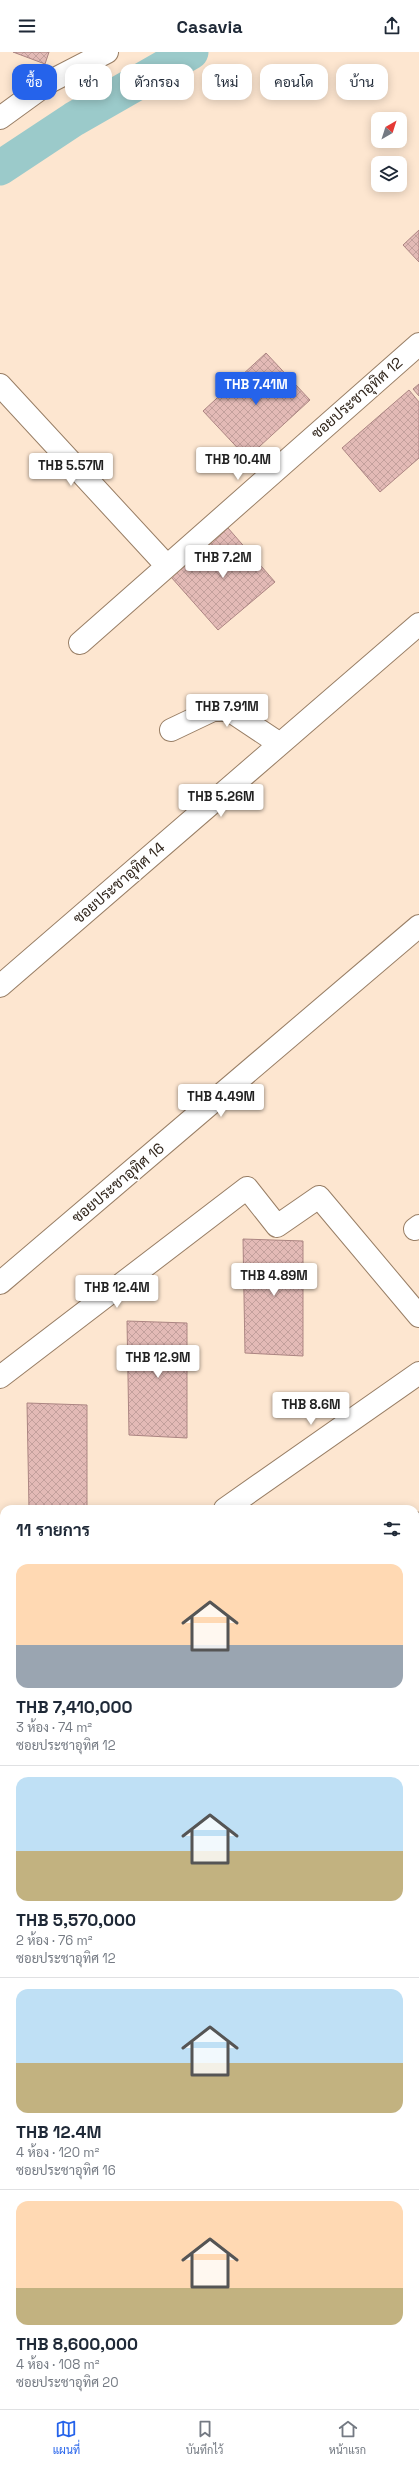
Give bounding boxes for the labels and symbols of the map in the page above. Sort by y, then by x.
north arrow [371,112,407,148]
street label: ซอยประชาอุทิศ 12 [307,353,408,444]
pin: THB 7.41M [210,372,302,406]
pin: THB 10.4M [192,447,284,481]
pin: THB 5.57M [25,453,117,487]
pin: THB 7.2M [182,545,264,579]
pin: THB 7.91M [181,694,273,728]
pin: THB 5.26M [175,784,267,818]
street label: ซอยประชาอุทิศ 14 [69,838,170,929]
pin: THB 4.49M [175,1084,267,1118]
street label: ซอยประชาอุทิศ 16 [67,1138,169,1228]
pin: THB 4.89M [228,1263,320,1297]
pin: THB 12.4M [71,1275,163,1309]
pin: THB 12.9M [112,1345,204,1379]
pin: THB 8.6M [270,1392,352,1426]

